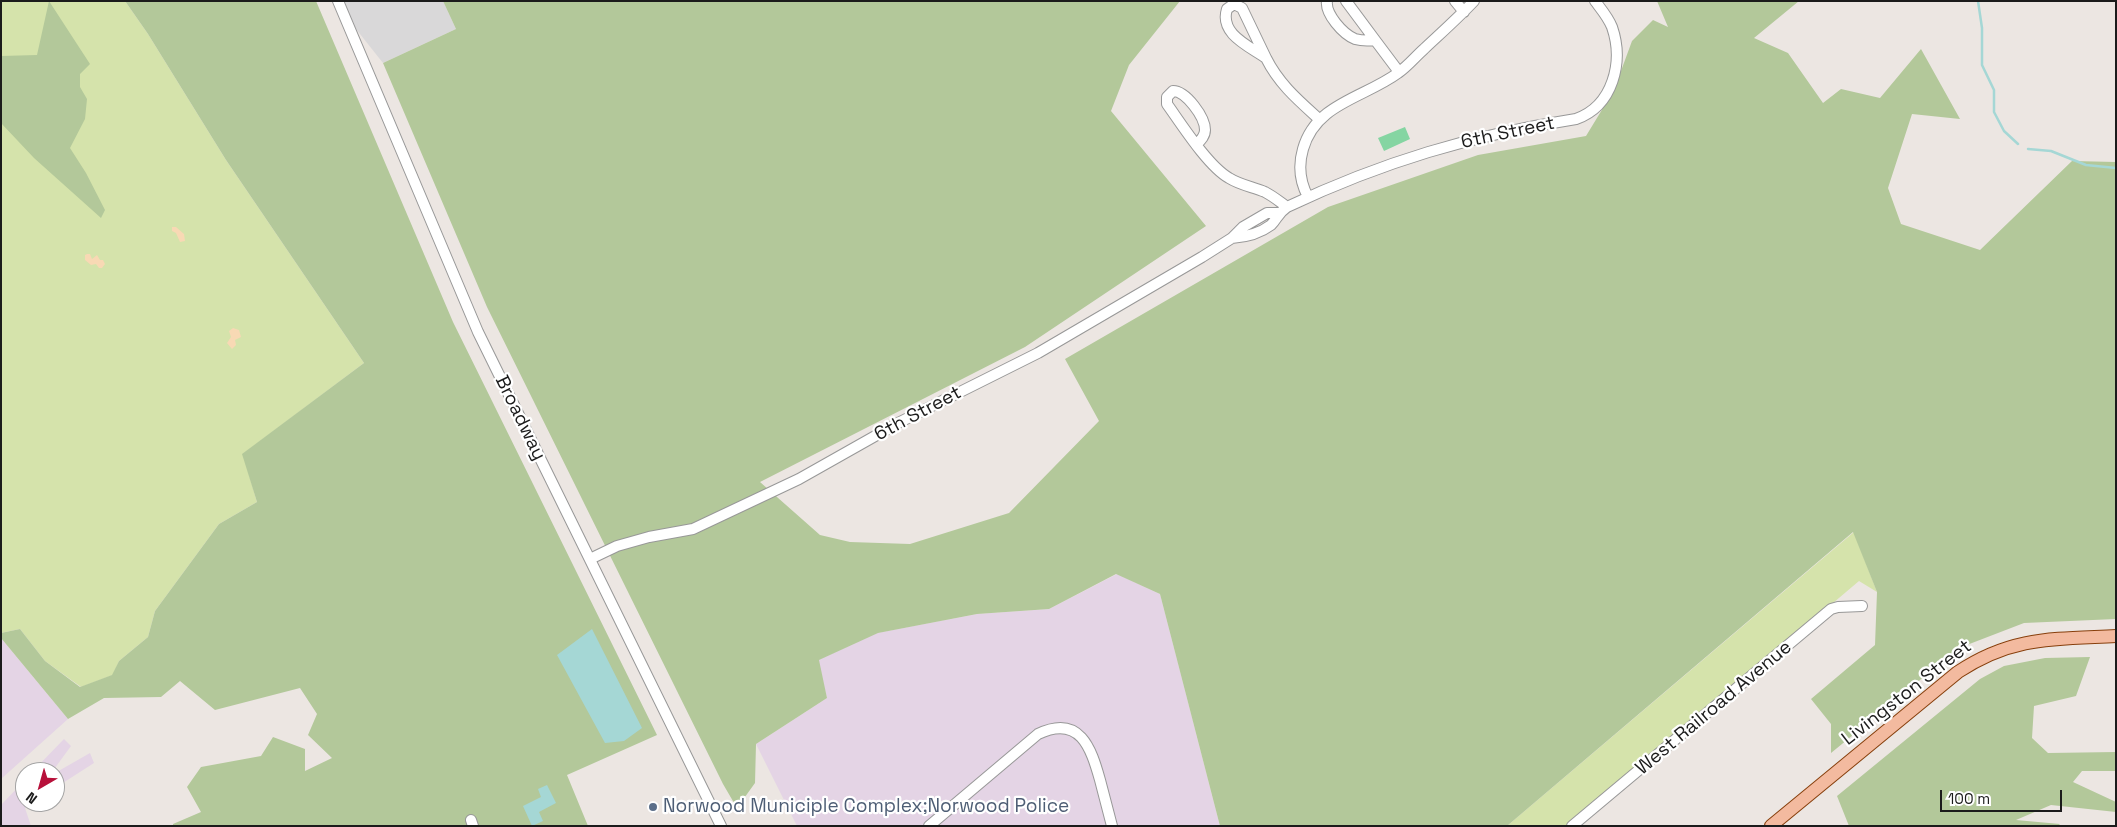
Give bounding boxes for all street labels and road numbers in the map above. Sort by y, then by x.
street label: 6th Street [1459,112,1557,154]
street label: Broadway [490,372,550,464]
street label: 6th Street [871,382,965,446]
street label: Livingston Street [1838,635,1976,751]
street label: West Railroad Avenue [1631,636,1797,780]

